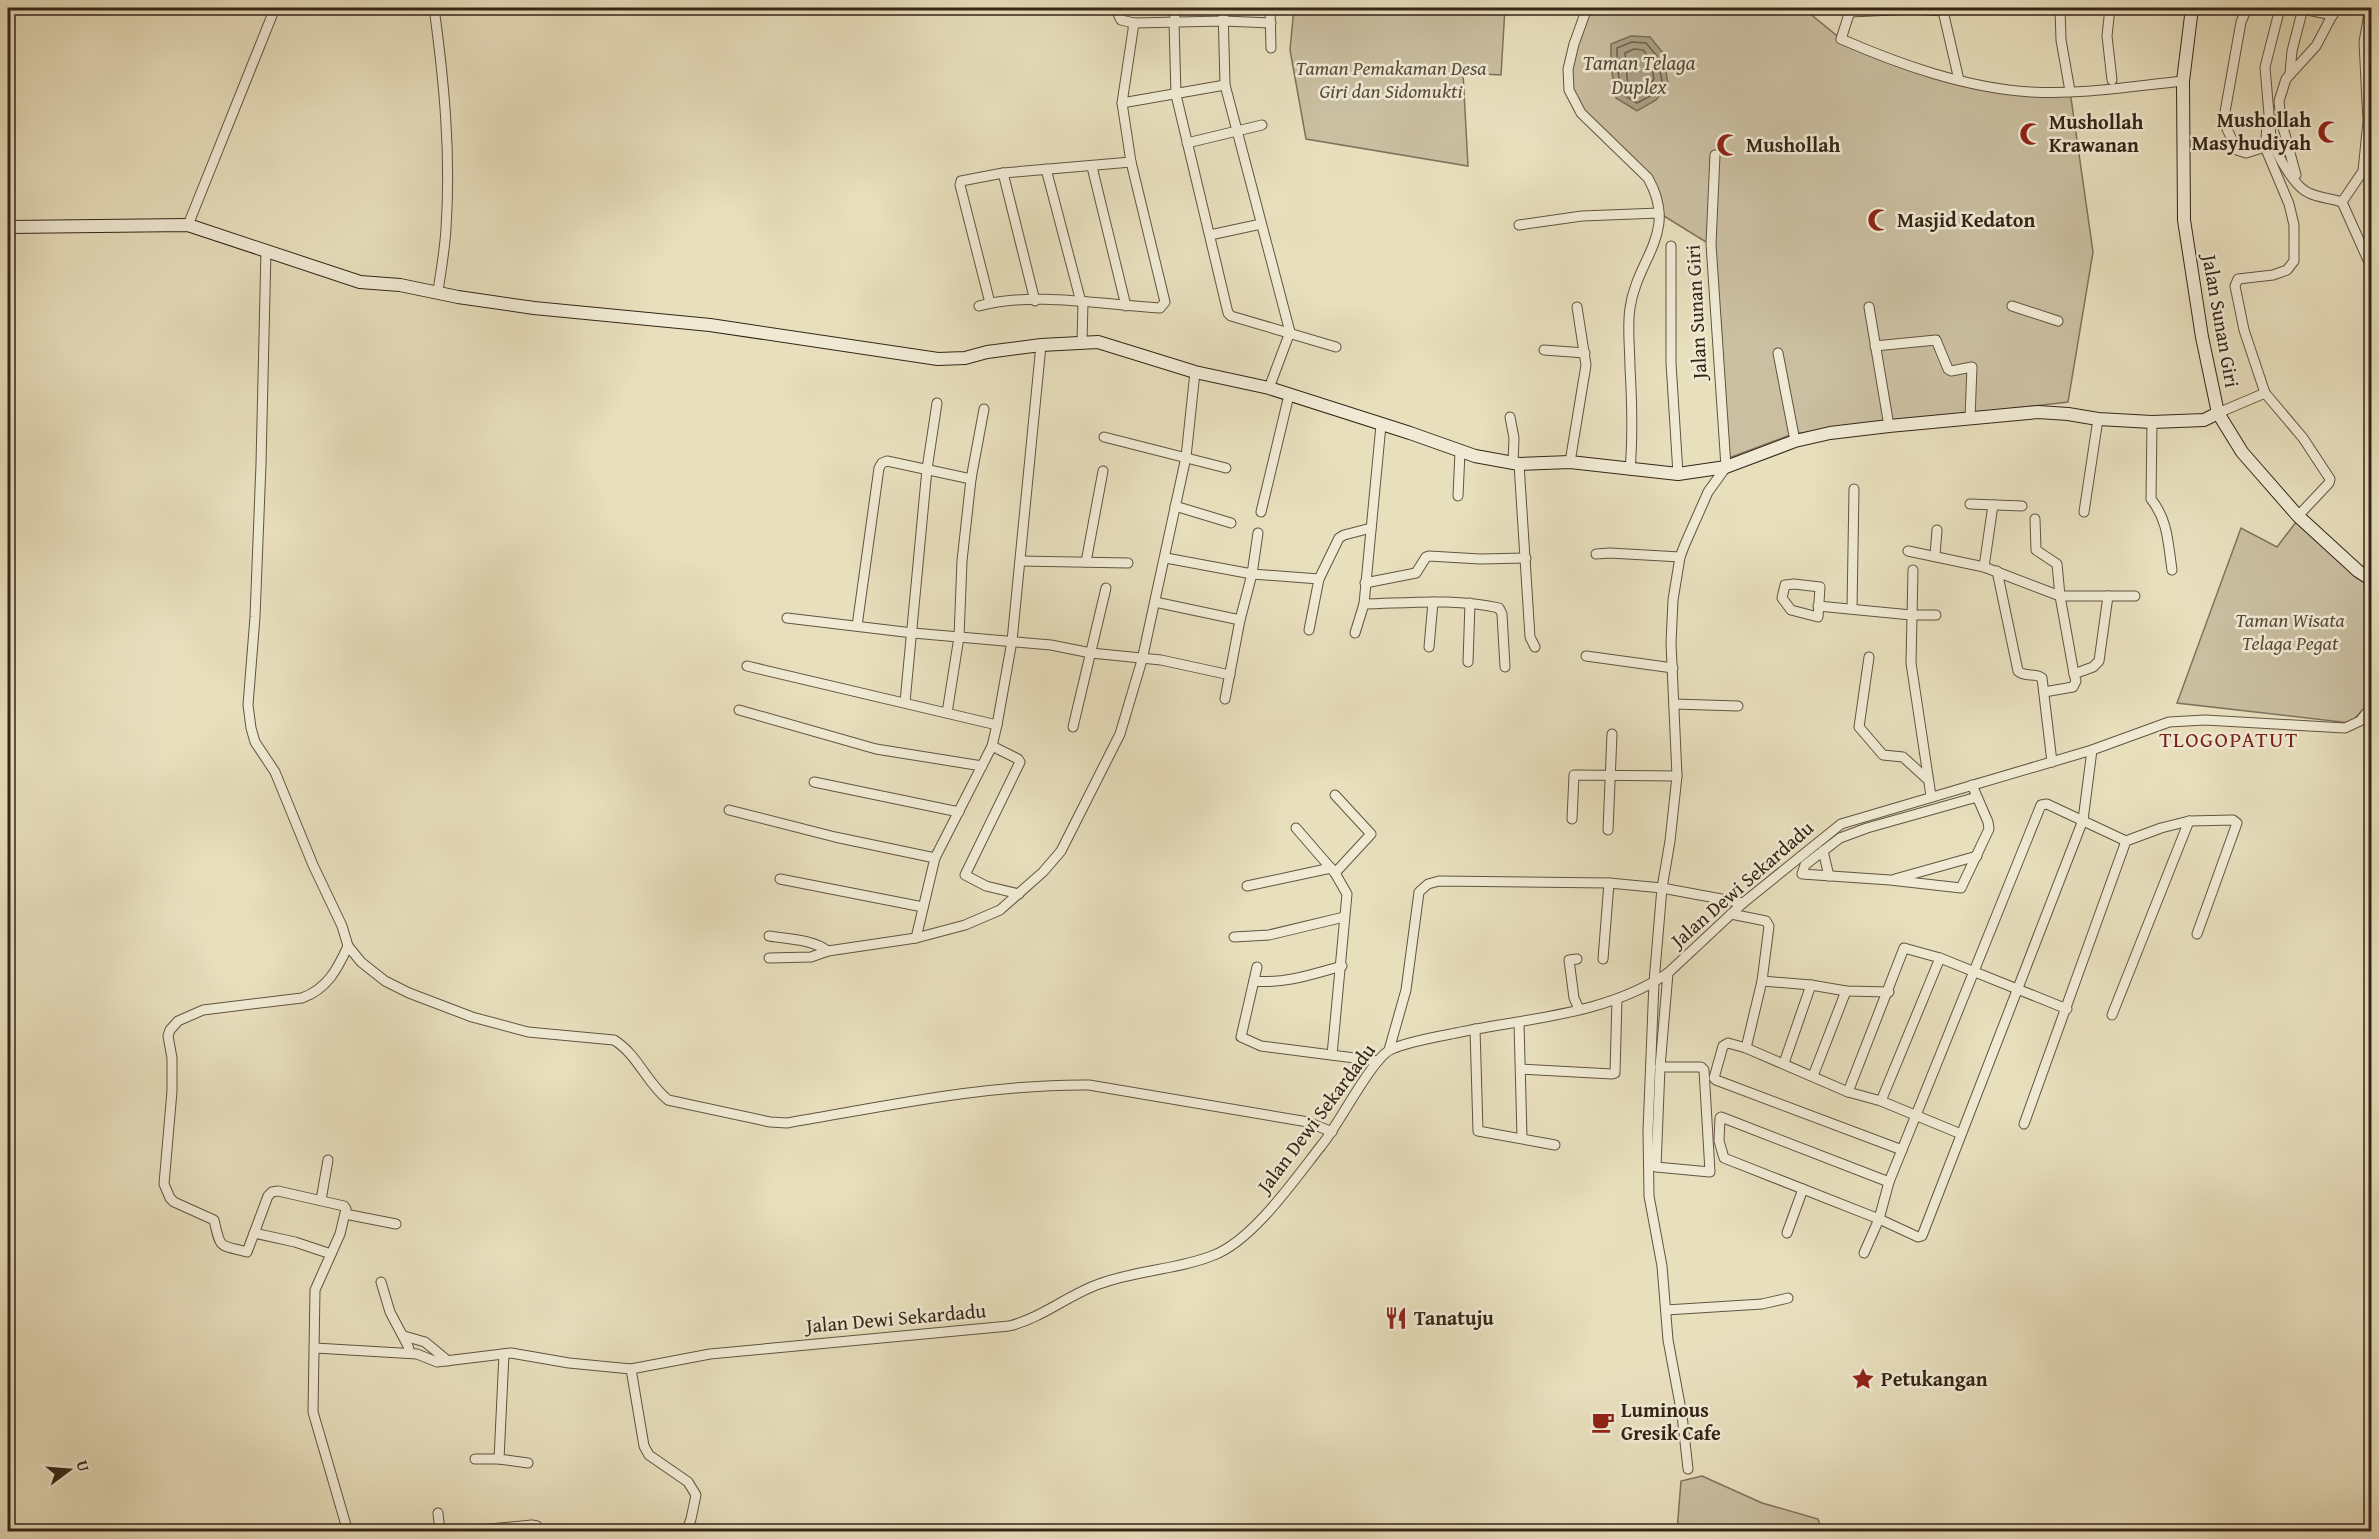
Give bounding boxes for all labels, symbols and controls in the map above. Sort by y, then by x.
water label: Taman Telaga Duplex [1583,47,1696,102]
park label: Taman Pemakaman Desa Giri dan Sidomukti [1296,53,1487,105]
place label: Mushollah Masyhudiyah [2192,105,2311,157]
place label: Mushollah Krawanan [2049,107,2143,159]
mosque icon: Mushollah Masyhudiyah [2316,119,2342,145]
mosque icon: Mushollah Krawanan [2018,121,2044,147]
place label: Mushollah [1746,130,1840,159]
mosque icon: Mushollah [1715,132,1741,158]
place label: Masjid Kedaton [1897,205,2035,234]
mosque icon: Masjid Kedaton [1866,207,1892,233]
street label: Jalan Sunan Giri [1677,244,1714,383]
street label: Jalan Sunan Giri [2195,249,2248,390]
park label: Taman Wisata Telaga Pegat [2235,605,2346,657]
district label: TLOGOPATUT [2159,723,2299,755]
street label: Jalan Dewi Sekardadu [1662,813,1819,956]
street label: Jalan Dewi Sekardadu [1248,1037,1382,1201]
street label: Jalan Dewi Sekardadu [802,1295,987,1340]
place label: Tanatuju [1414,1303,1494,1332]
restaurant icon: Tanatuju [1383,1305,1409,1331]
place label: Petukangan [1881,1364,1988,1393]
place icon: Petukangan [1850,1366,1876,1392]
place label: Luminous Gresik Cafe [1621,1395,1721,1447]
cafe icon: Luminous Gresik Cafe [1590,1409,1616,1435]
north arrow [39,1440,99,1500]
text: U [70,1457,97,1475]

